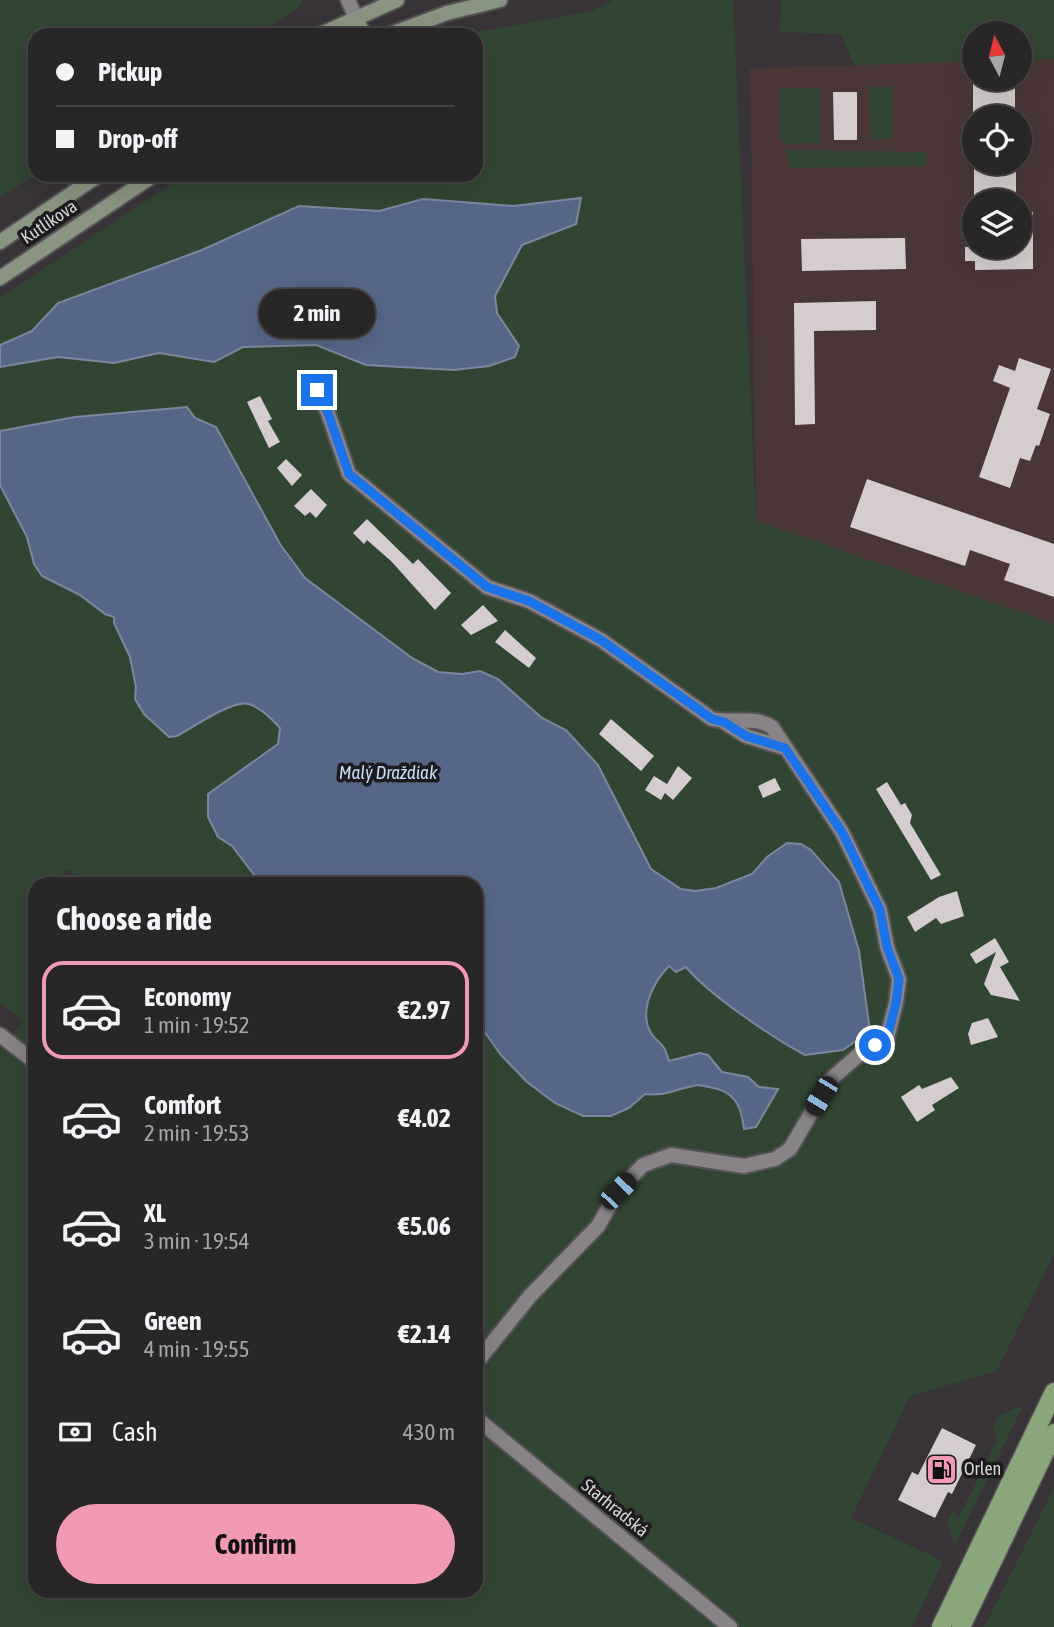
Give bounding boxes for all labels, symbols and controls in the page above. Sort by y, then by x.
north arrow [962,21,1032,91]
map controls [962,21,1032,259]
text: Pickup [98,57,162,87]
button: locate [962,105,1032,175]
text: Drop-off [98,124,178,154]
button: layers [962,189,1032,259]
street label: Kutlíkova [17,195,81,248]
callout: 2 min [259,288,375,338]
text: 2 min [294,300,340,326]
route end [301,374,333,406]
water label: Malý Draždiak [339,761,438,783]
text: Choose a ride [56,900,212,937]
icon: car [60,979,123,1042]
text: Economy [144,982,231,1012]
text: €2.97 [398,995,451,1025]
text: 1 min · 19:52 [144,1012,250,1038]
route start [859,1029,891,1061]
car [802,1073,841,1119]
icon: car [60,1087,123,1150]
text: Comfort [144,1090,221,1120]
text: €4.02 [398,1103,451,1133]
text: 2 min · 19:53 [144,1120,250,1146]
car [596,1169,641,1213]
icon: car [60,1195,123,1258]
text: XL [144,1198,166,1228]
text: €5.06 [398,1211,451,1241]
text: 3 min · 19:54 [144,1228,250,1254]
icon: car [60,1303,123,1366]
text: Green [144,1306,202,1336]
text: €2.14 [398,1319,451,1349]
text: 4 min · 19:55 [144,1336,250,1362]
icon: cash [56,1413,94,1451]
text: Cash [112,1417,158,1447]
text: 430 m [403,1419,455,1445]
fuel station icon: Orlen [924,1452,958,1486]
place label: Orlen [964,1458,1001,1479]
street label: Starhradská [578,1474,653,1541]
button: Confirm [56,1504,455,1584]

